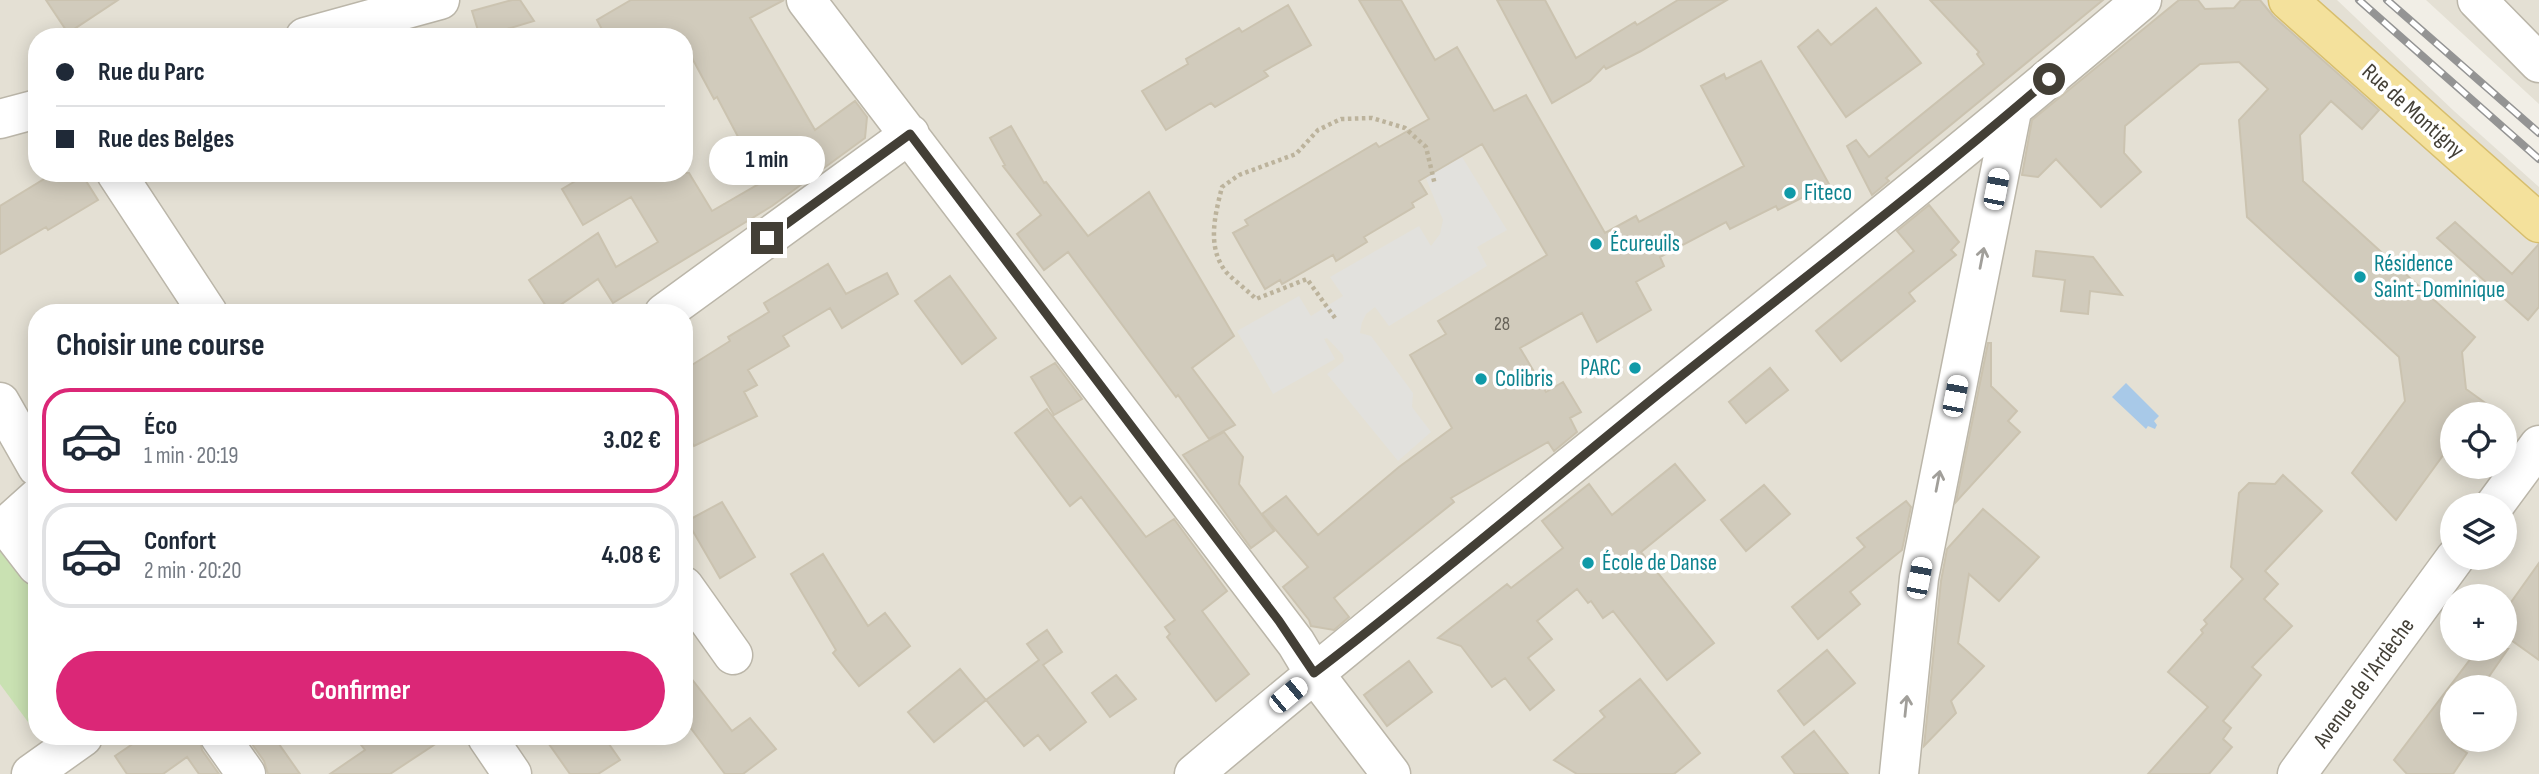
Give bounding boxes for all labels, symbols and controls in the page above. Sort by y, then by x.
text: Rue du Parc [98,57,205,88]
street label: Rue de Montigny [2356,58,2470,164]
route start [2033,63,2065,95]
text: Rue des Belges [98,124,234,155]
callout: 1 min [709,136,825,186]
text: 1 min [746,146,788,174]
car [1982,166,2011,212]
place label: Fiteco [1804,179,1852,207]
marker: Fiteco [1782,185,1798,201]
route end [751,222,783,254]
place label: Écureuils [1610,230,1680,258]
marker: Écureuils [1588,236,1604,252]
one-way arrow [1976,247,1990,270]
place label: Résidence Saint-Dominique [2374,250,2505,304]
marker: Résidence Saint-Dominique [2352,269,2368,285]
house number: 28 [1494,313,1510,336]
text: Choisir une course [56,326,265,365]
place label: PARC [1580,354,1621,382]
marker: PARC [1627,360,1643,376]
place label: Colibris [1495,365,1553,393]
marker: Colibris [1473,371,1489,387]
car [1941,373,1970,419]
map controls [2440,402,2517,752]
button: locate [2440,402,2517,479]
icon: car [60,409,123,472]
text: Éco [144,411,177,442]
text: 3.02 € [603,425,661,456]
text: 1 min · 20:19 [144,442,239,470]
one-way arrow [1932,470,1946,493]
button: layers [2440,493,2517,570]
icon: car [60,524,123,587]
text: Confort [144,526,216,557]
text: 4.08 € [602,540,661,571]
place label: École de Danse [1602,549,1717,577]
marker: École de Danse [1580,555,1596,571]
car [1905,555,1934,601]
text: 2 min · 20:20 [144,557,241,585]
button: + [2440,584,2517,661]
street label: Avenue de l'Ardèche [2307,613,2421,754]
button: Confirmer [56,651,665,731]
car [1266,673,1311,717]
button: − [2440,675,2517,752]
one-way arrow [1900,695,1913,718]

